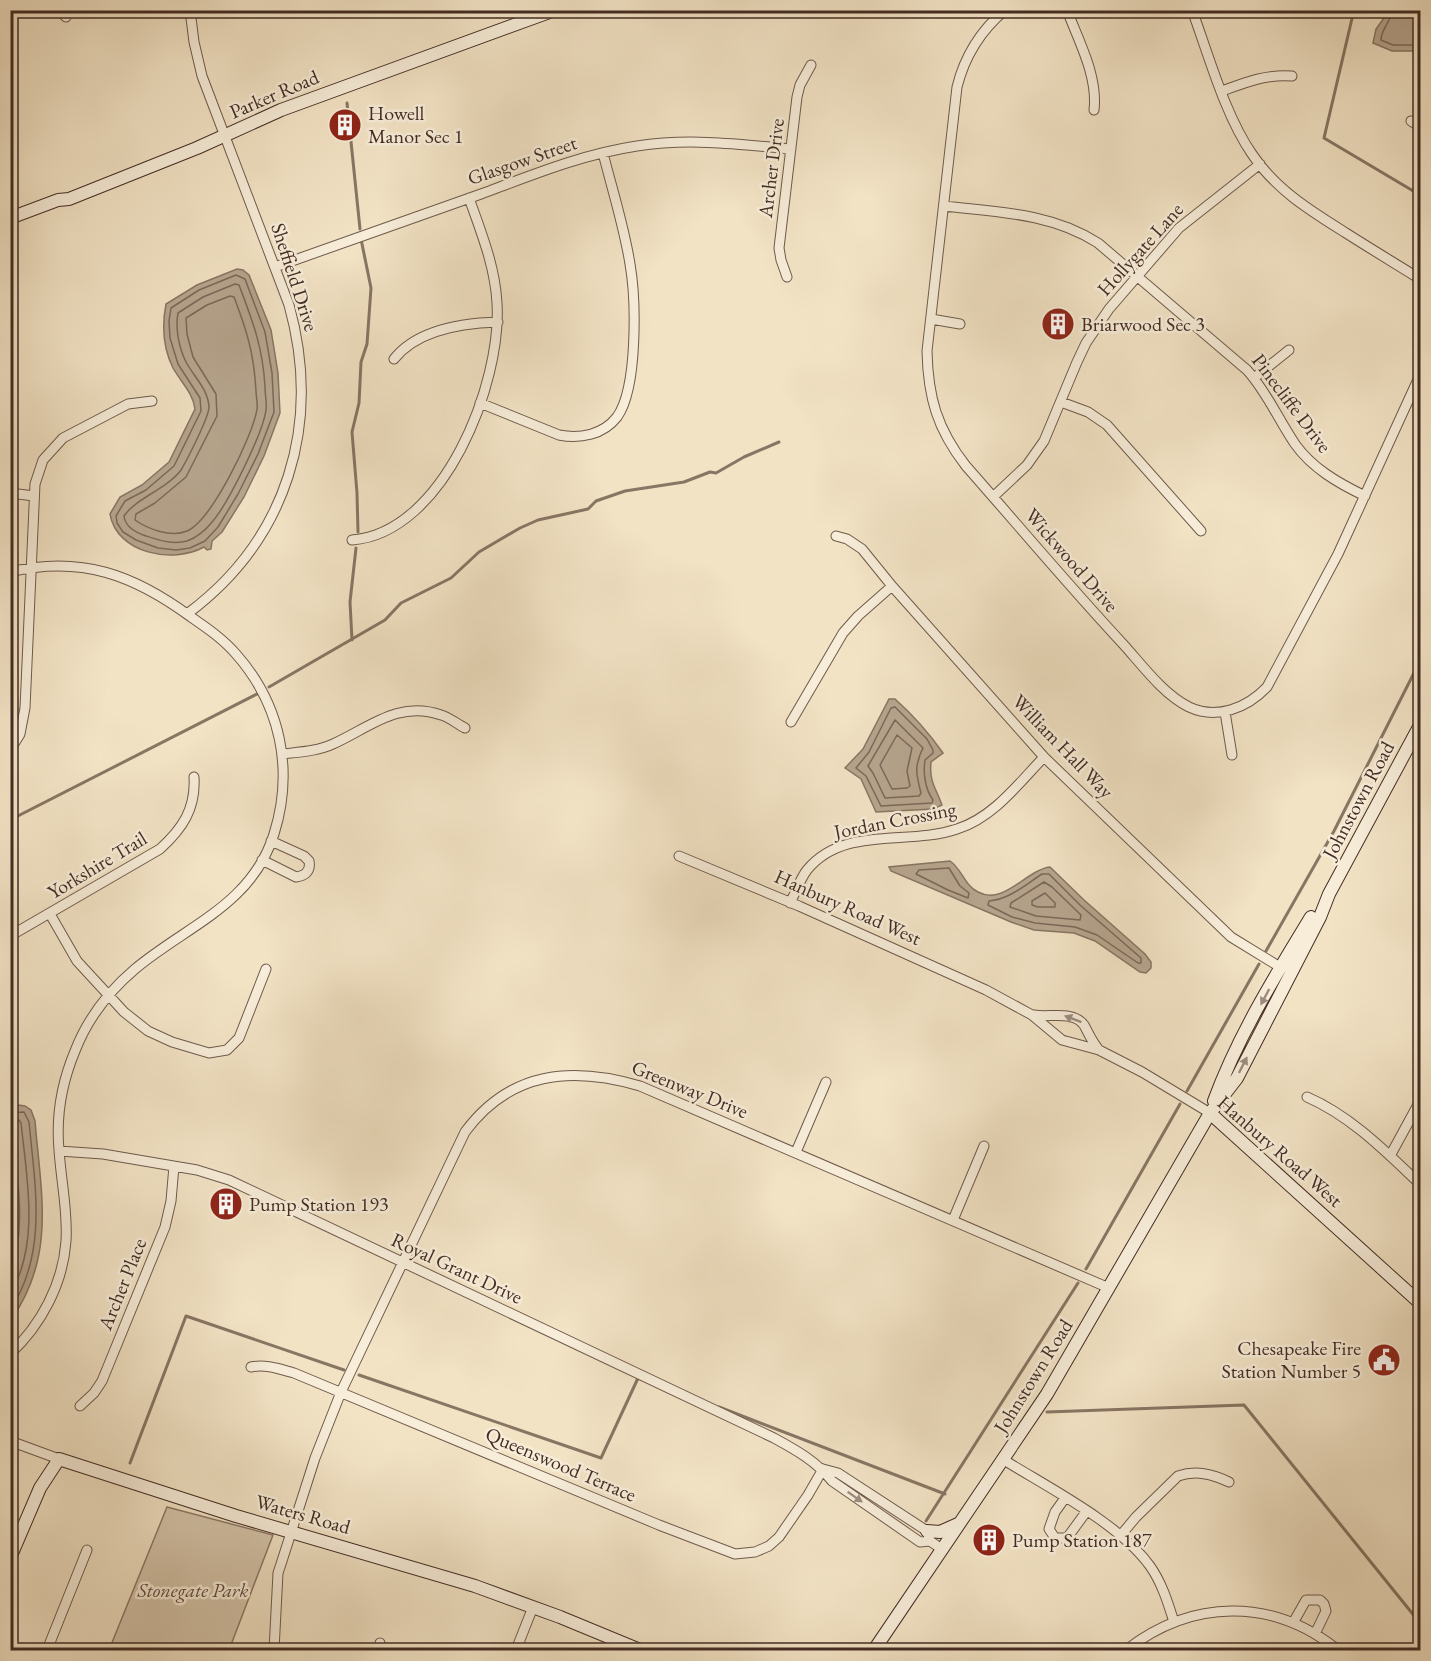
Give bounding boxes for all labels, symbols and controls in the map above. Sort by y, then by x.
street label: Parker Road [225,63,323,124]
place label: Howell Manor Sec 1 [368,100,463,149]
building icon: Howell Manor Sec 1 [327,107,363,143]
street label: Archer Drive [752,117,790,220]
street label: Glasgow Street [464,129,581,191]
street label: Hollygate Lane [1091,197,1189,301]
street label: Sheffield Drive [265,220,325,335]
building icon: Briarwood Sec 3 [1040,306,1076,342]
place label: Briarwood Sec 3 [1081,311,1205,337]
street label: Pinecliffe Drive [1246,348,1338,458]
street label: Wickwood Drive [1019,502,1125,618]
street label: William Hall Way [1007,688,1120,804]
street label: Johnstown Road [1315,736,1400,865]
street label: Jordan Crossing [830,795,959,845]
street label: Yorkshire Trail [43,825,152,905]
street label: Hanbury Road West [771,863,926,951]
one-way arrow [1260,988,1270,1005]
one-way arrow [1063,1014,1081,1024]
street label: Greenway Drive [628,1054,752,1124]
one-way arrow [1238,1057,1248,1074]
street label: Hanbury Road West [1212,1089,1349,1213]
building icon: Pump Station 193 [208,1186,244,1222]
place label: Pump Station 193 [249,1191,389,1217]
street label: Royal Grant Drive [387,1226,527,1310]
street label: Archer Place [91,1234,152,1335]
street label: Johnstown Road [987,1313,1079,1440]
place label: Chesapeake Fire Station Number 5 [1221,1335,1361,1384]
public building icon: Chesapeake Fire Station Number 5 [1366,1342,1402,1378]
street label: Queenswood Terrace [482,1421,641,1508]
street label: Waters Road [253,1488,354,1540]
one-way arrow [846,1491,862,1503]
building icon: Pump Station 187 [971,1522,1007,1558]
place label: Pump Station 187 [1012,1527,1152,1553]
park label: Stonegate Park [136,1577,249,1603]

